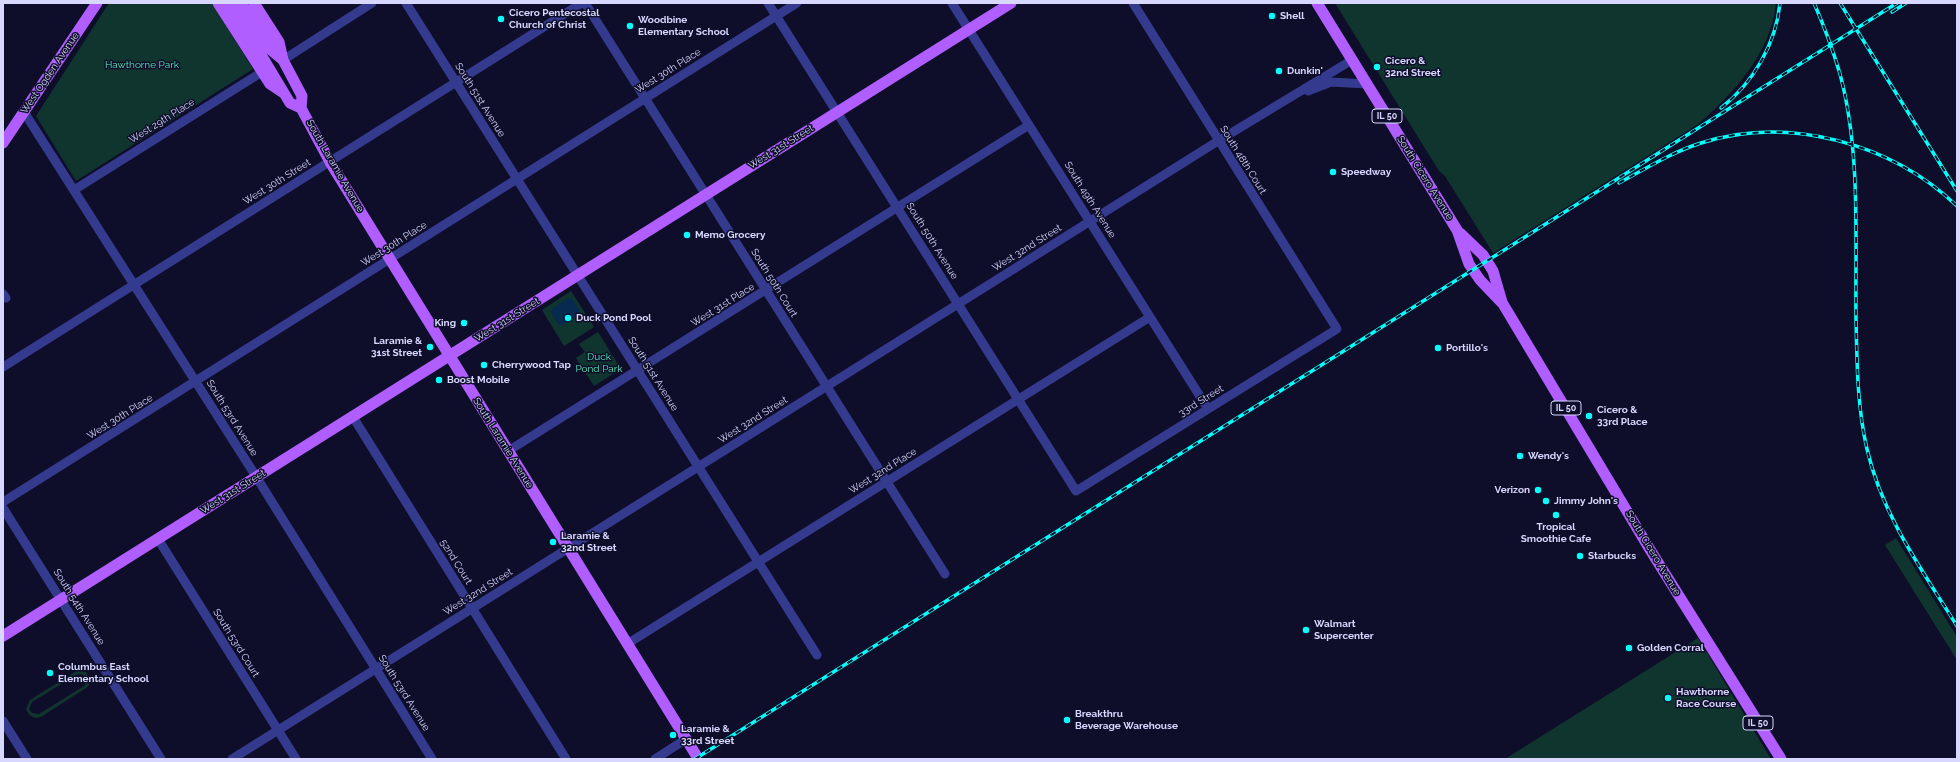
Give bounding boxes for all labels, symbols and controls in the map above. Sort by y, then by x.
place label: Cicero Pentecostal Church of Christ [509,7,599,30]
place label: Shell [1280,10,1304,22]
marker: Shell [1267,11,1277,21]
marker: Cicero Pentecostal Church of Christ [496,14,506,24]
place label: Woodbine Elementary School [638,14,729,38]
marker: Woodbine Elementary School [625,21,635,31]
street label: West Ogden Avenue [18,30,82,116]
street label: West 30th Place [633,46,703,96]
place label: Cicero & 32nd Street [1385,55,1441,78]
park label: Hawthorne Park [105,59,179,71]
street label: South 51st Avenue [452,61,508,139]
marker: Cicero & 32nd Street [1372,62,1382,72]
place label: Dunkin' [1287,65,1323,77]
marker: Dunkin' [1274,66,1284,76]
street label: West 29th Place [127,96,197,146]
road number: IL 50 [1372,109,1402,123]
street label: South Laramie Avenue [304,118,366,214]
street label: West 31st Street [746,122,816,172]
street label: South 48th Court [1217,124,1269,196]
street label: South Cicero Avenue [1394,134,1456,222]
street label: West 30th Street [241,156,313,208]
street label: South 49th Avenue [1062,160,1118,240]
place label: Speedway [1341,166,1391,178]
marker: Speedway [1328,167,1338,177]
street label: South 50th Avenue [904,200,960,282]
street label: West 30th Place [359,219,429,269]
street label: West 32nd Street [990,222,1064,274]
place label: Memo Grocery [695,229,765,241]
marker: Memo Grocery [682,230,692,240]
street label: South 50th Court [748,246,800,320]
street label: West 31st Place [689,281,757,329]
street label: West 31st Street [472,295,542,345]
place label: Duck Pond Pool [576,312,651,324]
marker: Duck Pond Pool [563,313,573,323]
place label: King [434,317,456,329]
marker: King [459,318,469,328]
place label: Laramie & 31st Street [371,335,422,358]
street label: South 51st Avenue [625,335,681,413]
marker: Laramie & 31st Street [425,342,435,352]
place label: Portillo's [1446,342,1488,354]
marker: Portillo's [1433,343,1443,353]
park label: Duck Pond Park [575,351,623,374]
place label: Cherrywood Tap [492,359,571,371]
marker: Cherrywood Tap [479,360,489,370]
place label: Boost Mobile [447,374,510,386]
marker: Boost Mobile [434,375,444,385]
street label: South 53rd Avenue [204,378,260,458]
street label: 33rd Street [1176,383,1226,419]
street label: West 30th Place [85,392,155,442]
street label: West 32nd Street [716,394,790,446]
street label: South Laramie Avenue [470,395,536,491]
road number: IL 50 [1551,401,1581,415]
place label: Cicero & 33rd Place [1597,404,1648,428]
marker: Cicero & 33rd Place [1584,411,1594,421]
street label: West 32nd Place [847,445,919,497]
place label: Wendy's [1528,450,1569,462]
marker: Wendy's [1515,451,1525,461]
street label: West 31st Street [198,467,268,517]
place label: Verizon [1495,484,1530,496]
marker: Verizon [1533,485,1543,495]
place label: Jimmy John's [1554,495,1618,507]
marker: Jimmy John's [1541,496,1551,506]
street label: South Cicero Avenue [1623,508,1683,598]
marker: Tropical Smoothie Cafe [1551,510,1561,520]
place label: Tropical Smoothie Cafe [1521,521,1591,544]
place label: Laramie & 32nd Street [561,530,617,554]
street label: 52nd Court [437,537,475,587]
marker: Laramie & 32nd Street [548,537,558,547]
place label: Starbucks [1588,550,1636,562]
marker: Starbucks [1575,551,1585,561]
street label: West 32nd Street [441,566,515,618]
street label: South 54th Avenue [51,567,107,647]
street label: South 53rd Court [210,607,262,679]
place label: Walmart Supercenter [1314,618,1374,642]
marker: Walmart Supercenter [1301,625,1311,635]
place label: Golden Corral [1637,642,1704,654]
marker: Golden Corral [1624,643,1634,653]
street label: South 53rd Avenue [376,653,432,733]
place label: Columbus East Elementary School [58,661,149,684]
marker: Columbus East Elementary School [45,668,55,678]
place label: Hawthorne Race Course [1676,686,1736,710]
marker: Hawthorne Race Course [1663,693,1673,703]
place label: Breakthru Beverage Warehouse [1075,708,1178,732]
marker: Breakthru Beverage Warehouse [1062,715,1072,725]
road number: IL 50 [1743,716,1773,730]
place label: Laramie & 33rd Street [681,723,734,746]
marker: Laramie & 33rd Street [668,730,678,740]

